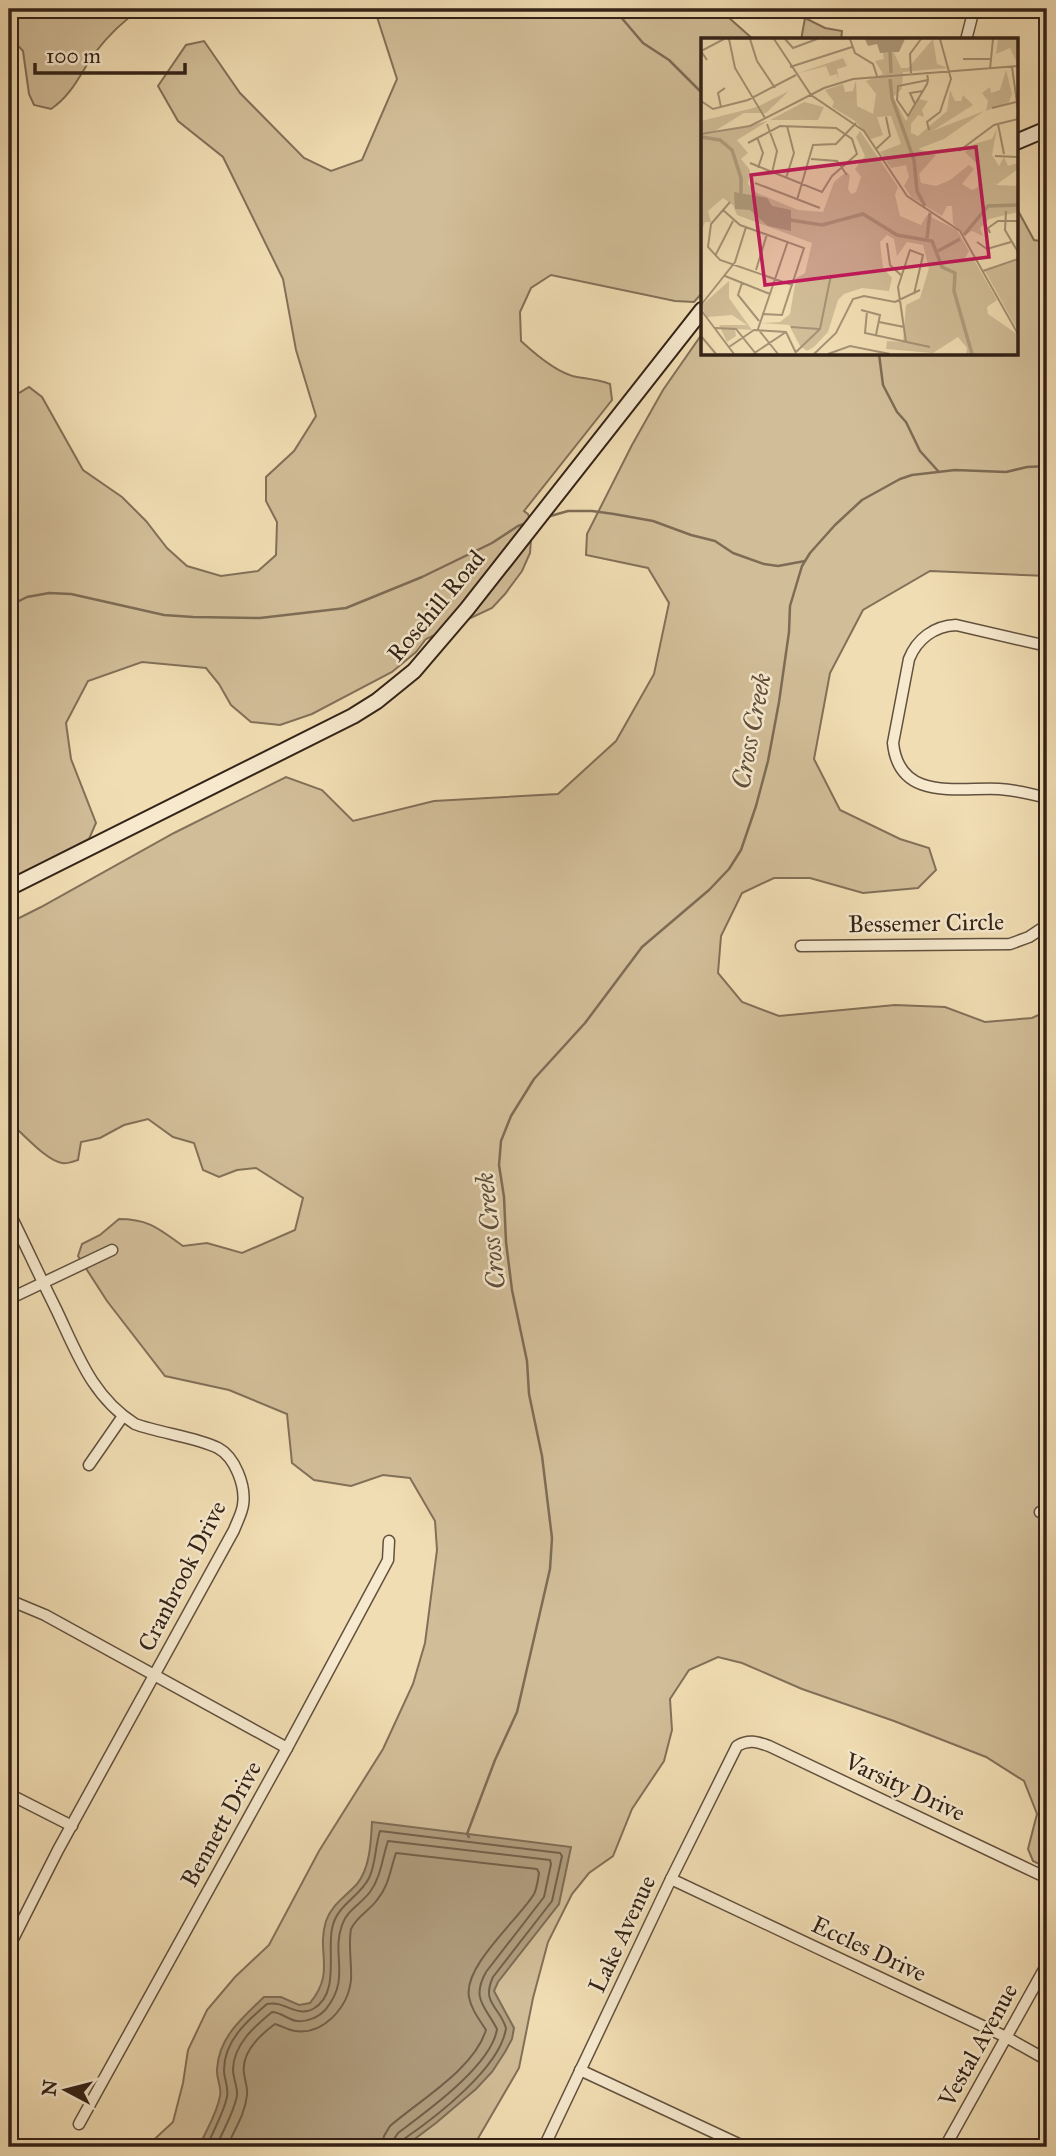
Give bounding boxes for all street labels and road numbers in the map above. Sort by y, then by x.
street label: Rosehill Road [381,544,491,668]
street label: Bessemer Circle [848,907,1004,939]
street label: Cranbrook Drive [131,1496,233,1656]
street label: Varsity Drive [839,1746,970,1828]
street label: Bennett Drive [174,1756,268,1892]
street label: Lake Avenue [582,1871,662,1997]
street label: Eccles Drive [807,1909,931,1989]
street label: Vestal Avenue [931,1978,1024,2113]

